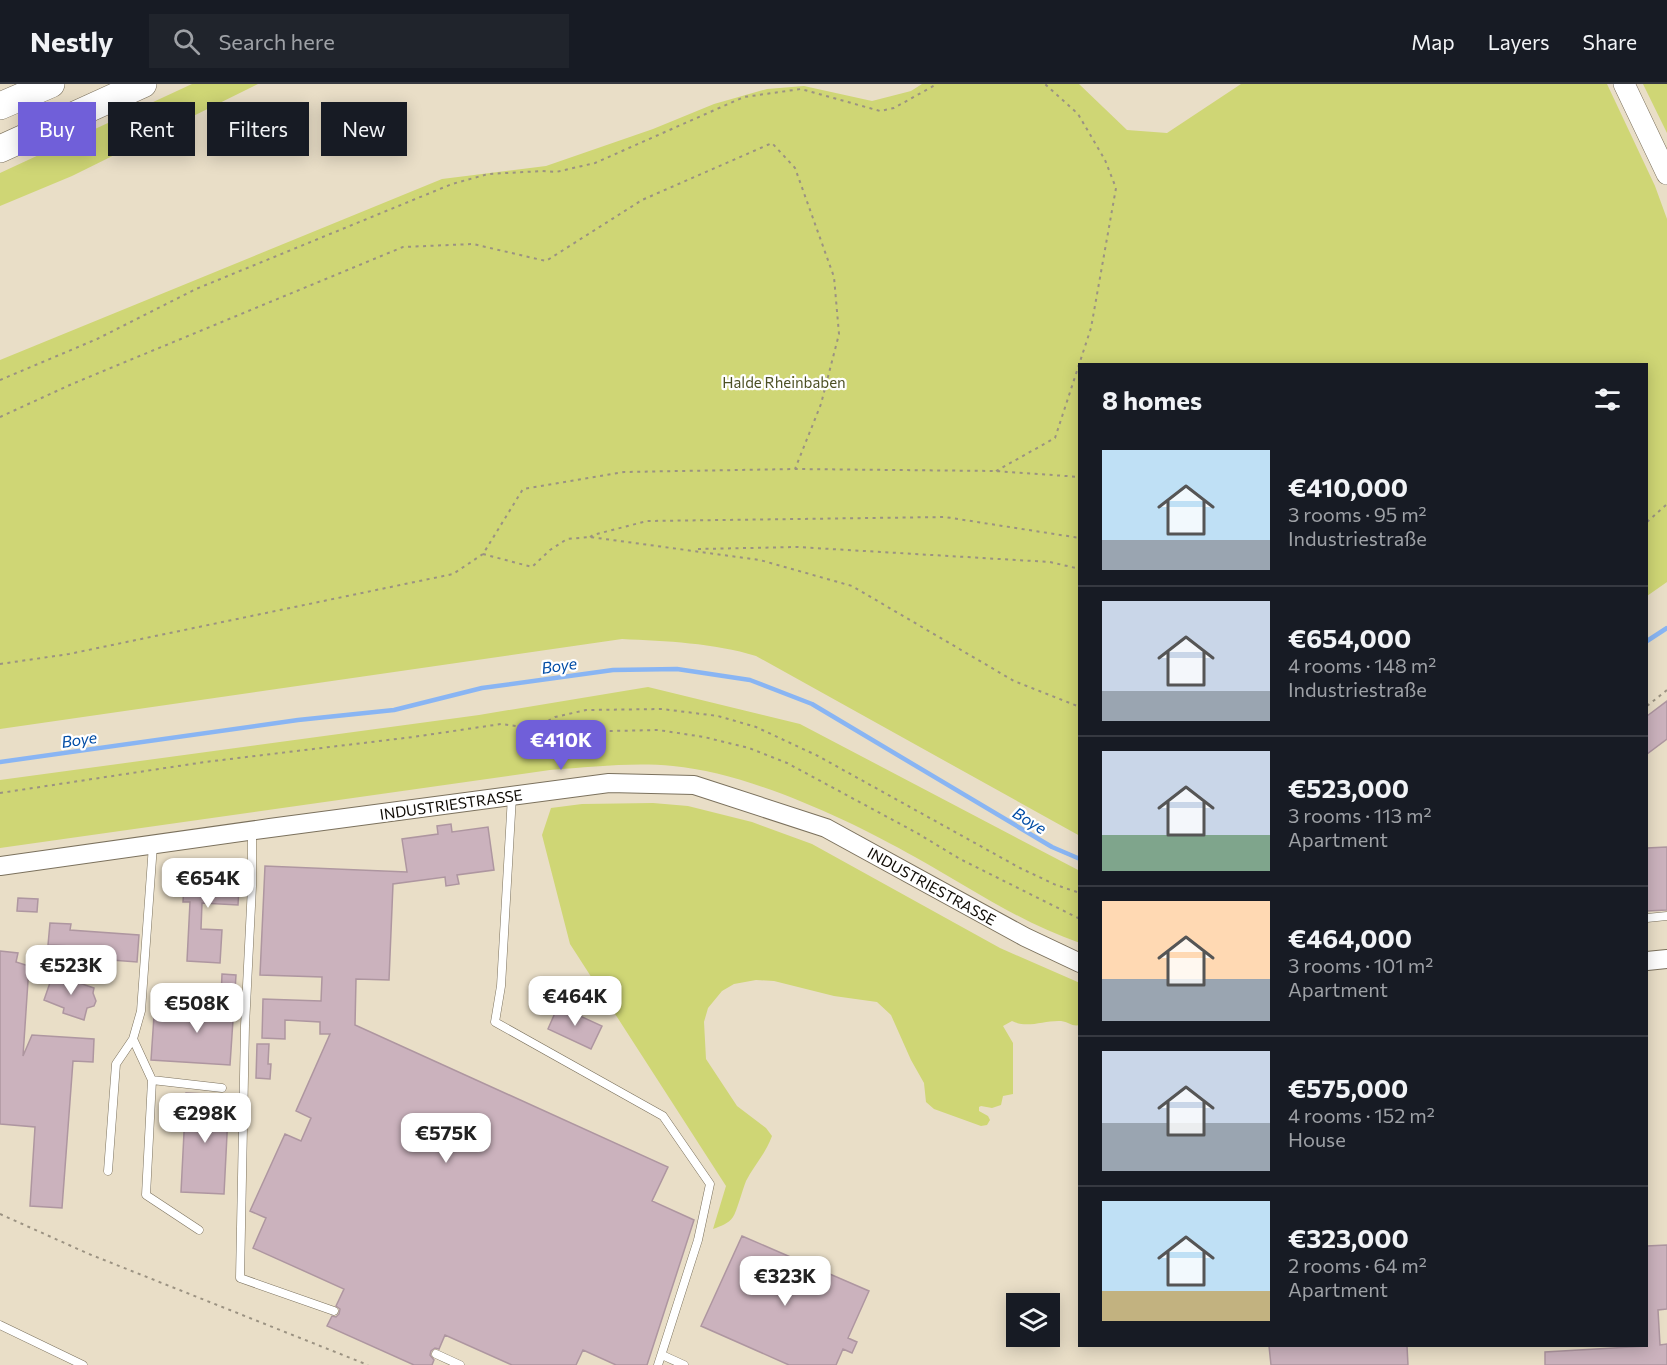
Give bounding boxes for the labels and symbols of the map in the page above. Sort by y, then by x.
park label: Halde Rheinbaben [722,373,846,391]
water label: Boye [540,653,579,677]
pin: €410K [519,720,603,771]
water label: Boye [60,727,99,751]
street label: INDUSTRIESTRASSE [378,785,524,823]
water label: Boye [1010,803,1051,838]
street label: INDUSTRIESTRASSE [865,843,999,929]
pin: €654K [166,858,250,909]
pin: €523K [29,945,113,996]
pin: €464K [533,976,617,1027]
pin: €508K [155,983,239,1034]
pin: €298K [163,1093,247,1144]
pin: €575K [404,1113,488,1164]
pin: €323K [743,1256,827,1307]

